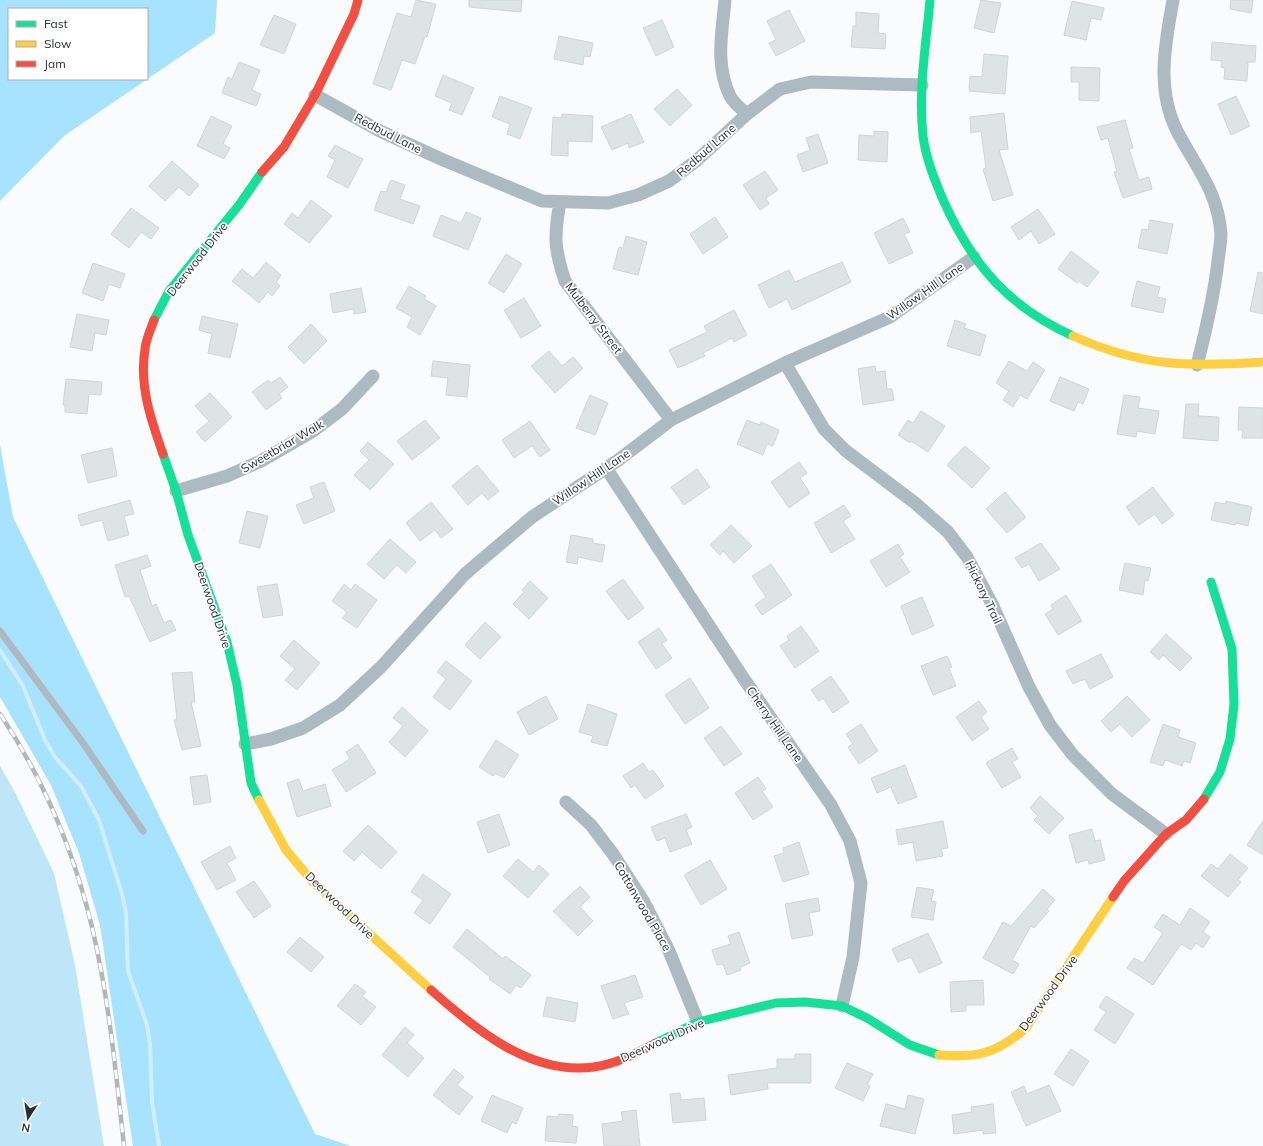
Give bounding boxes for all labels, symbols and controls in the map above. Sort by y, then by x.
legend [8,8,148,80]
text: Fast [44,16,68,31]
text: Slow [44,36,72,51]
text: Jam [44,56,66,71]
street label: Redbud Lane [352,110,424,156]
street label: Redbud Lane [673,120,739,180]
street label: Deerwood Drive [163,219,231,299]
street label: Willow Hill Lane [884,259,966,323]
street label: Mulberry Street [562,279,626,357]
street label: Sweetbriar Walk [238,416,327,476]
street label: Willow Hill Lane [549,445,633,509]
street label: Hickory Trail [962,558,1006,626]
street label: Deerwood Drive [191,560,235,650]
street label: Cherry Hill Lane [743,683,807,765]
street label: Cottonwood Place [611,858,675,954]
street label: Deerwood Drive [302,868,378,942]
street label: Deerwood Drive [1015,952,1081,1034]
street label: Deerwood Drive [618,1015,706,1065]
north arrow [8,1098,48,1138]
text: N [20,1120,31,1135]

